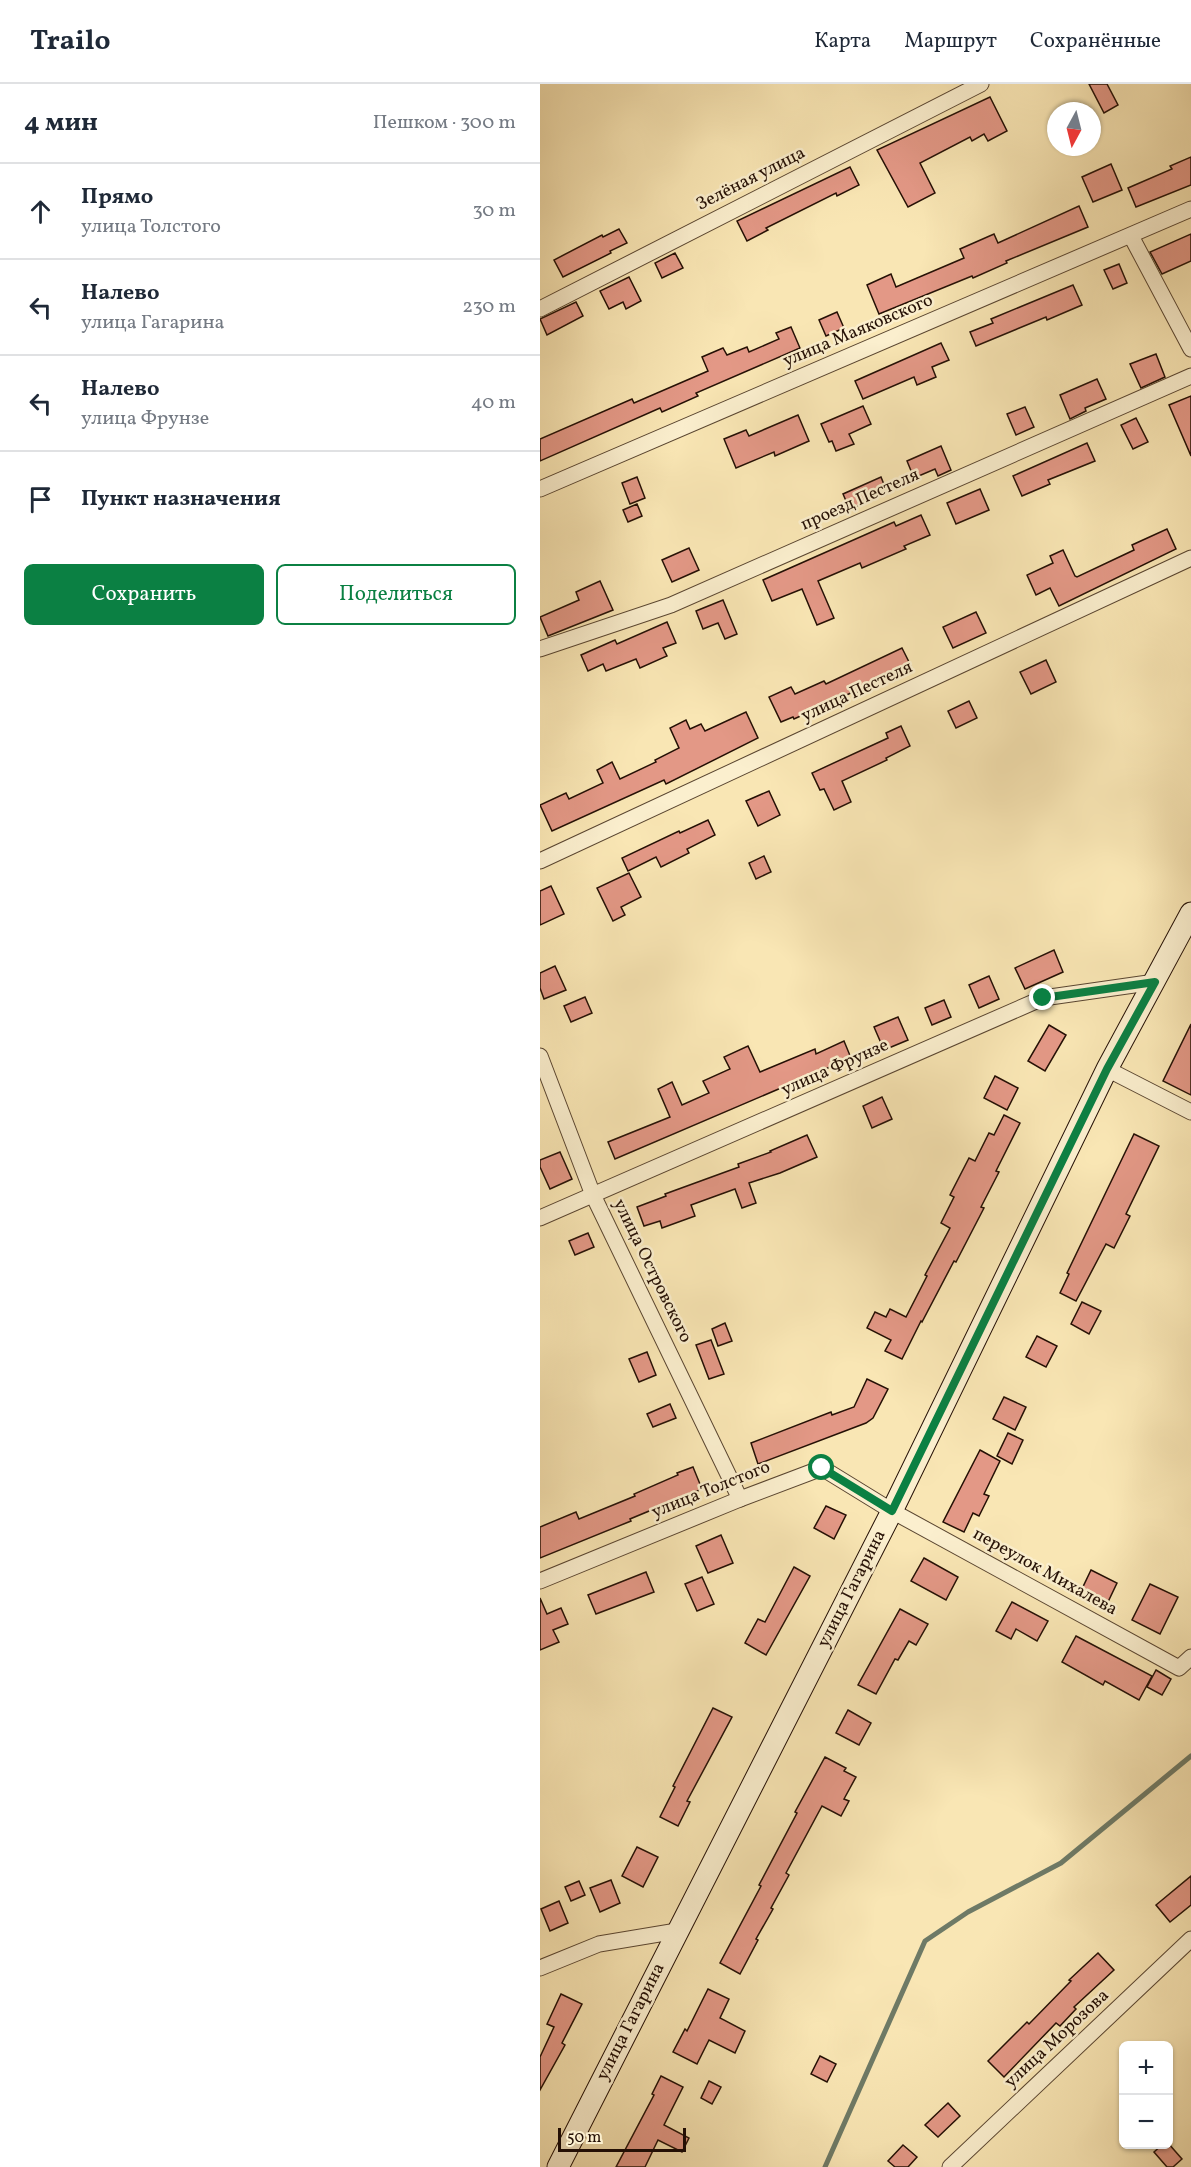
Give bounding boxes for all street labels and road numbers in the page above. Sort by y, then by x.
street label: Зелёная улица [692,141,810,217]
street label: улица Маяковского [779,288,937,374]
street label: проезд Пестеля [797,463,923,537]
street label: улица Пестеля [797,655,917,729]
street label: улица Фрунзе [777,1033,893,1103]
street label: улица Островского [606,1195,698,1347]
street label: улица Толстого [648,1455,774,1525]
street label: переулок Михалева [968,1522,1122,1622]
street label: улица Гагарина [812,1526,892,1652]
street label: улица Гагарина [591,1959,671,2085]
street label: улица Морозова [999,1984,1115,2094]

